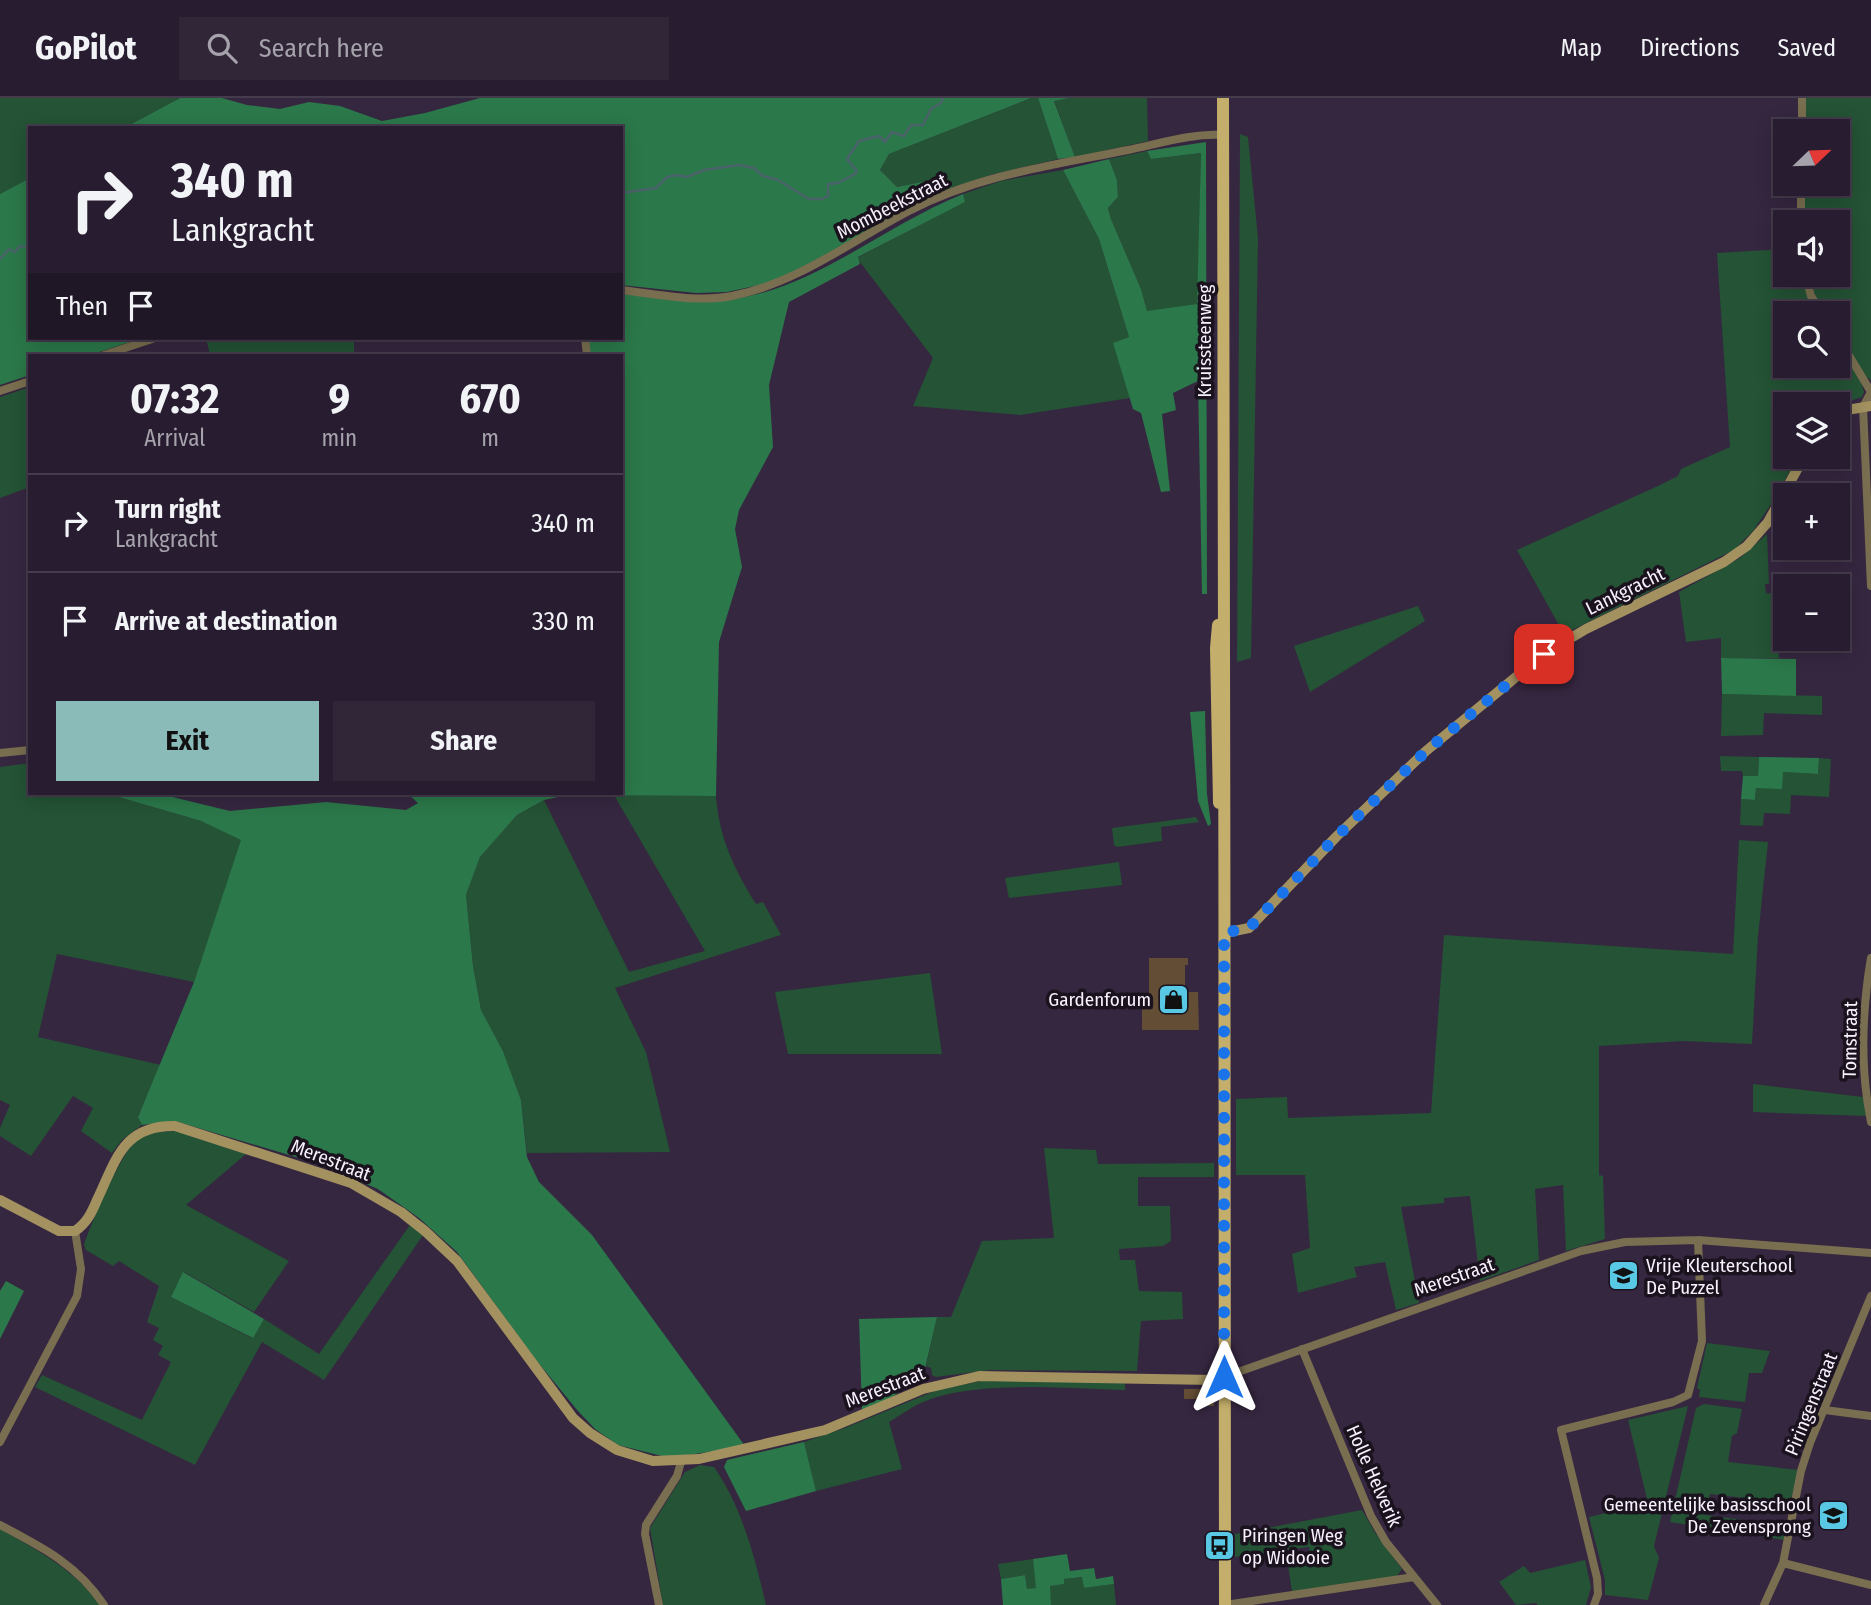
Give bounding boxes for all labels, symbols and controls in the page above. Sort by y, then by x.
search box [179,17,669,80]
text: GoPilot [35,28,137,68]
icon: search [203,29,241,67]
text: Search here [259,33,384,64]
text: Map [1561,34,1602,62]
text: Directions [1640,34,1739,62]
text: Saved [1777,34,1836,62]
north arrow [1773,119,1850,196]
map controls [1773,119,1850,651]
text: 340 m [171,151,294,210]
icon: right [56,154,147,245]
street label: Mombeekstraat [833,168,952,244]
button: sound [1773,210,1850,287]
text: Lankgracht [171,211,314,249]
street label: Kruissteenweg [1193,284,1216,397]
icon: arrive [122,287,160,325]
text: Then [56,291,108,322]
button: search [1773,301,1850,378]
text: 07:32 [130,374,219,424]
text: 9 [328,374,350,424]
text: 670 [459,374,521,424]
button: layers [1773,392,1850,469]
text: Arrival [144,424,205,452]
text: min [322,424,357,452]
text: m [481,424,499,452]
button: + [1773,483,1850,560]
text: Turn right [115,494,221,525]
icon: right [56,504,94,542]
text: 340 m [531,508,595,539]
text: Lankgracht [115,525,218,553]
street label: Lankgracht [1582,562,1669,620]
button: − [1773,574,1850,651]
icon: arrive [56,602,94,640]
text: Arrive at destination [115,606,338,637]
text: 330 m [532,606,595,637]
pin [1514,624,1574,684]
icon: arrive [1525,635,1563,673]
button: Exit [56,701,319,781]
button: Share [333,701,595,781]
shop icon: Gardenforum [1157,982,1191,1016]
place label: Gardenforum [1048,988,1151,1011]
street label: Tomstraat [1838,1000,1862,1079]
street label: Merestraat [288,1134,375,1186]
street label: Merestraat [1411,1252,1498,1301]
place label: Vrije Kleuterschool De Puzzel [1646,1254,1793,1299]
school or university icon: Vrije Kleuterschool De Puzzel [1606,1259,1640,1293]
position arrow [1187,1340,1261,1414]
street label: Piringenstraat [1780,1348,1842,1459]
street label: Merestraat [842,1361,929,1413]
street label: Holle Helverik [1341,1422,1407,1531]
place label: Gemeentelijke basisschool De Zevensprong [1604,1493,1811,1538]
school or university icon: Gemeentelijke basisschool De Zevensprong [1817,1498,1851,1532]
place label: Piringen Weg op Widooie [1242,1524,1343,1569]
bus stop icon: Piringen Weg op Widooie [1202,1529,1236,1563]

